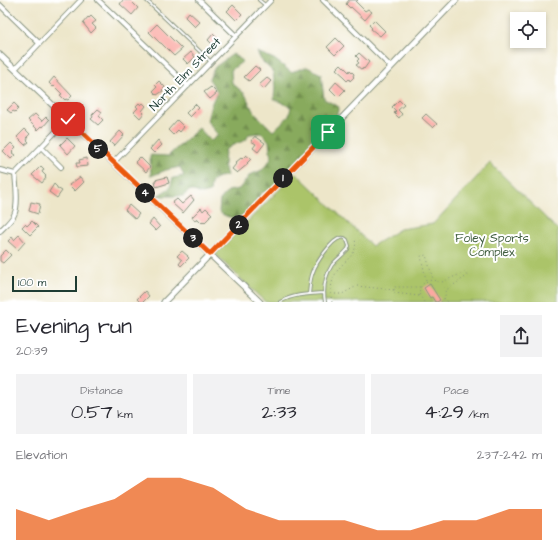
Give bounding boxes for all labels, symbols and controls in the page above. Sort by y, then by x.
map controls [510,12,546,48]
button: locate [510,12,546,48]
street label: North Elm Street [146,34,225,115]
pin [51,102,85,136]
icon: check [57,108,79,130]
pin [311,115,345,149]
icon: arrive [317,121,339,143]
pin: 5 [88,139,108,159]
text: 5 [94,141,102,156]
pin: 1 [273,168,293,188]
text: 1 [282,170,284,185]
pin: 4 [135,183,155,203]
text: 4 [141,185,149,200]
pin: 2 [229,215,249,235]
text: 2 [236,217,242,232]
pin: 3 [183,228,203,248]
text: 3 [190,230,196,245]
park label: Foley Sports Complex [455,230,529,261]
scale bar [12,274,77,293]
text: 100 m [18,275,46,290]
text: Evening run [16,311,132,342]
button: share [500,315,542,357]
text: 20:39 [16,342,48,360]
text: Distance [80,383,123,398]
text: Time [267,383,291,398]
text: Pace [444,383,469,398]
text: 0.57 [71,398,113,426]
text: 2:33 [261,398,297,426]
text: 4:29 [424,398,464,426]
text: km [113,407,132,422]
text: /km [464,407,489,422]
text: Elevation [16,446,67,464]
text: 237–242 m [477,446,542,464]

